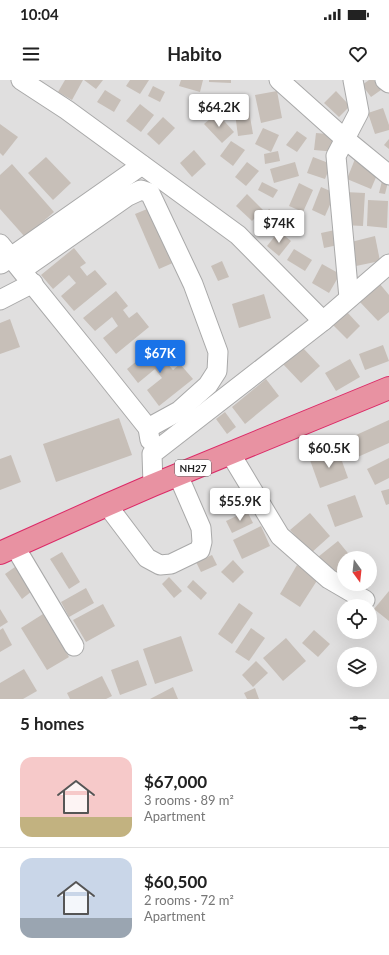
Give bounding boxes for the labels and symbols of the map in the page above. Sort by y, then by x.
pin: $64.2K [186,94,252,128]
pin: $74K [255,210,303,244]
pin: $67K [136,340,184,374]
pin: $60.5K [296,435,362,469]
road number: NH27 [175,460,211,476]
pin: $55.9K [207,488,273,522]
north arrow [337,551,377,591]

